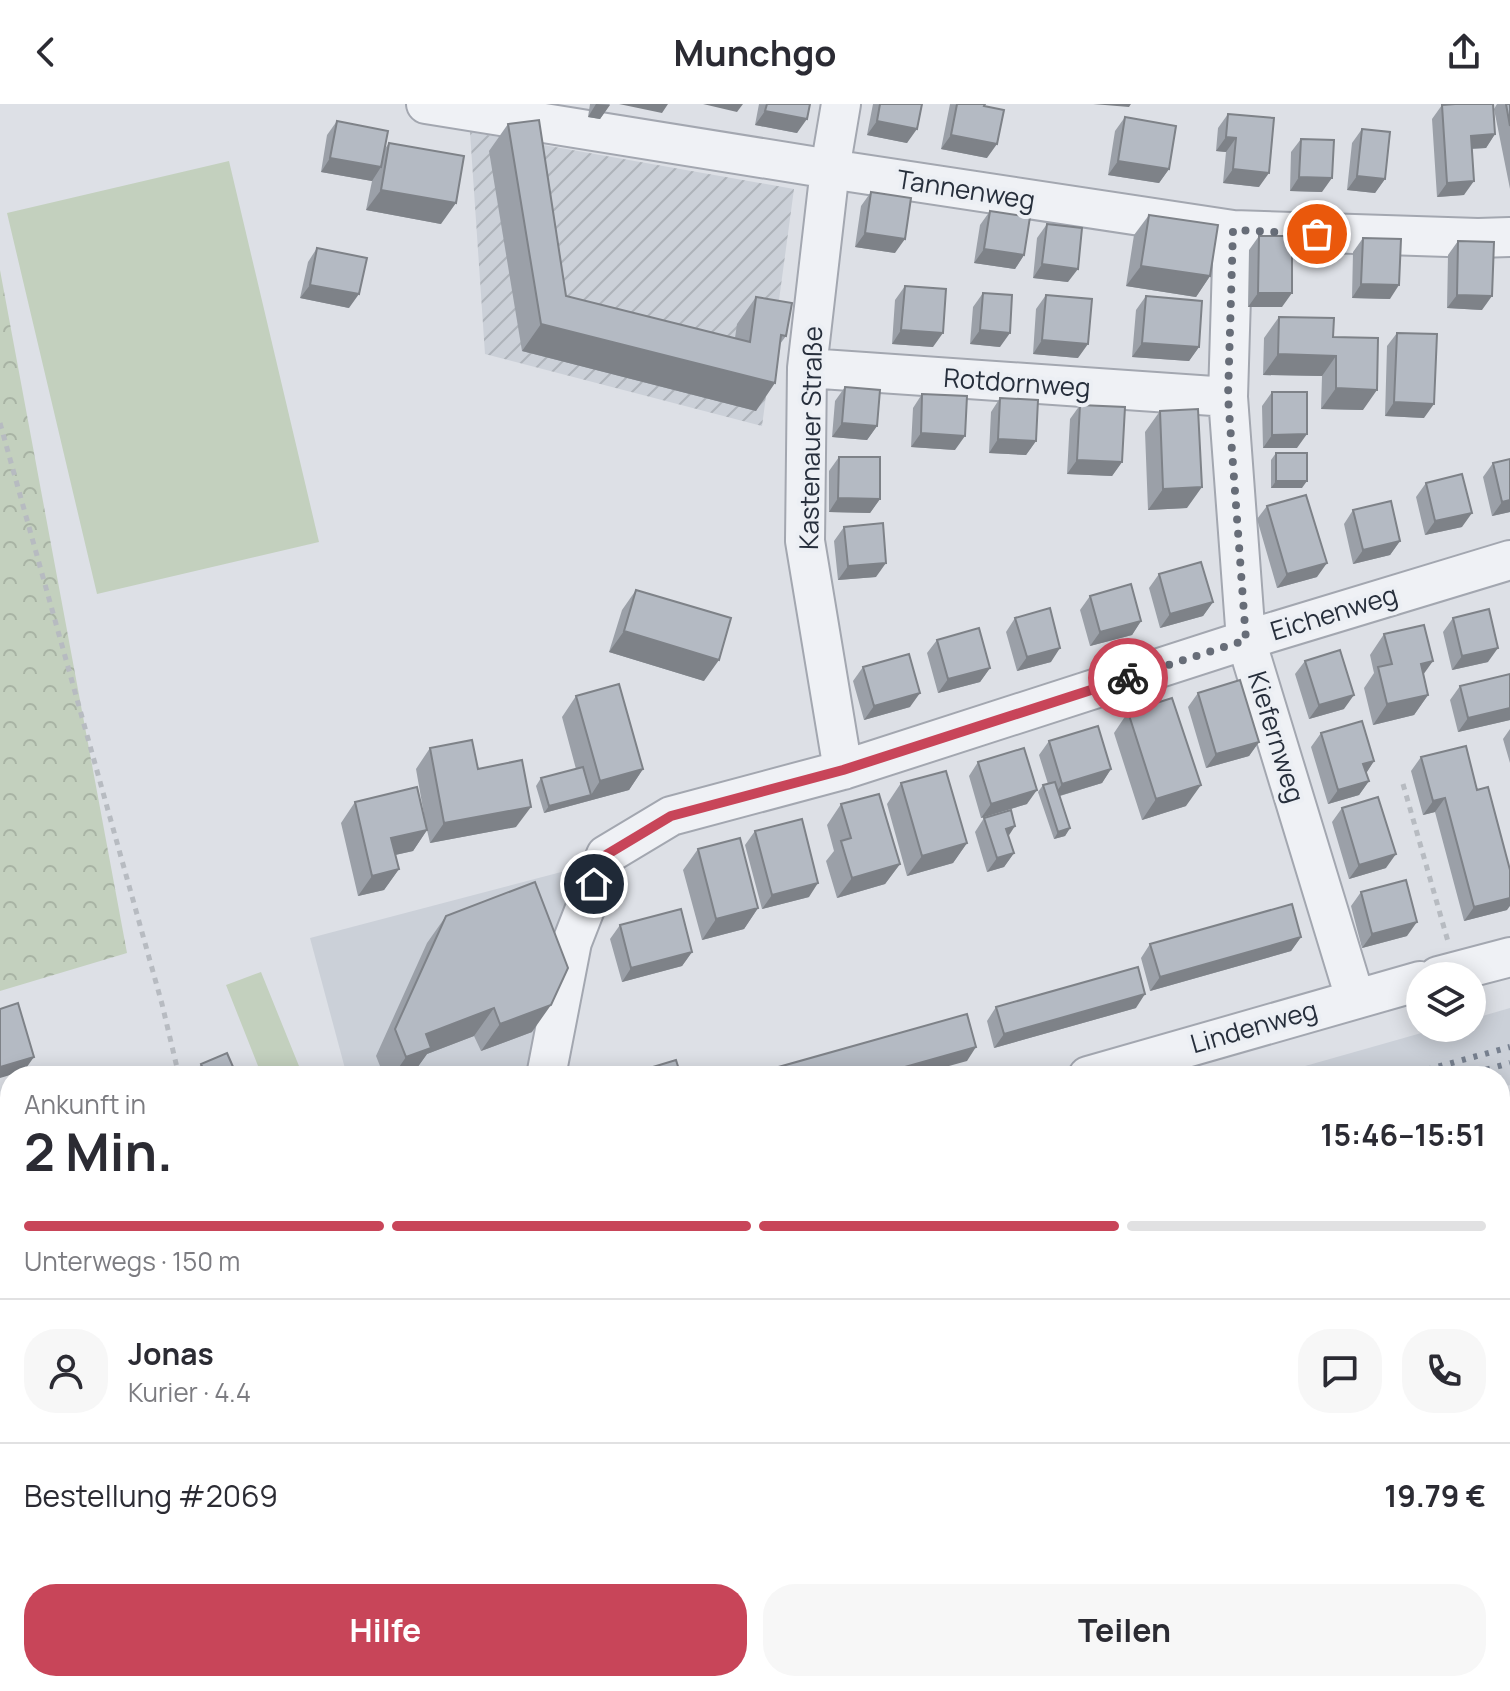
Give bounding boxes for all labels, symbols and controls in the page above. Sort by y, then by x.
text: Munchgo [673,28,837,77]
icon: back [24,30,68,74]
icon: share [1442,30,1486,74]
street label: Tannenweg [895,160,1038,218]
pin [1283,200,1351,268]
icon: bag [1295,212,1339,256]
street label: Kastenauer Straße [790,326,830,550]
street label: Rotdornweg [942,359,1092,405]
street label: Eichenweg [1266,576,1402,648]
courier [1088,638,1168,718]
icon: bike [1106,656,1150,700]
street label: Kiefernweg [1240,667,1314,807]
pin [560,850,628,918]
icon: home [572,862,616,906]
map controls [1406,962,1486,1042]
button: layers [1406,962,1486,1042]
street label: Lindenweg [1186,991,1321,1061]
text: Ankunft in [24,1086,146,1122]
text: 15:46–15:51 [1320,1114,1486,1155]
text: 2 Min. [24,1116,173,1187]
text: Unterwegs · 150 m [24,1243,240,1279]
button: person [24,1329,108,1413]
button: chat [1298,1329,1382,1413]
button: phone [1402,1329,1486,1413]
text: Jonas [128,1333,214,1374]
text: Kurier · 4.4 [128,1374,251,1410]
text: Bestellung #2069 [24,1475,278,1516]
text: 19.79 € [1384,1475,1486,1516]
button: Hilfe [24,1584,747,1676]
button: Teilen [763,1584,1486,1676]

